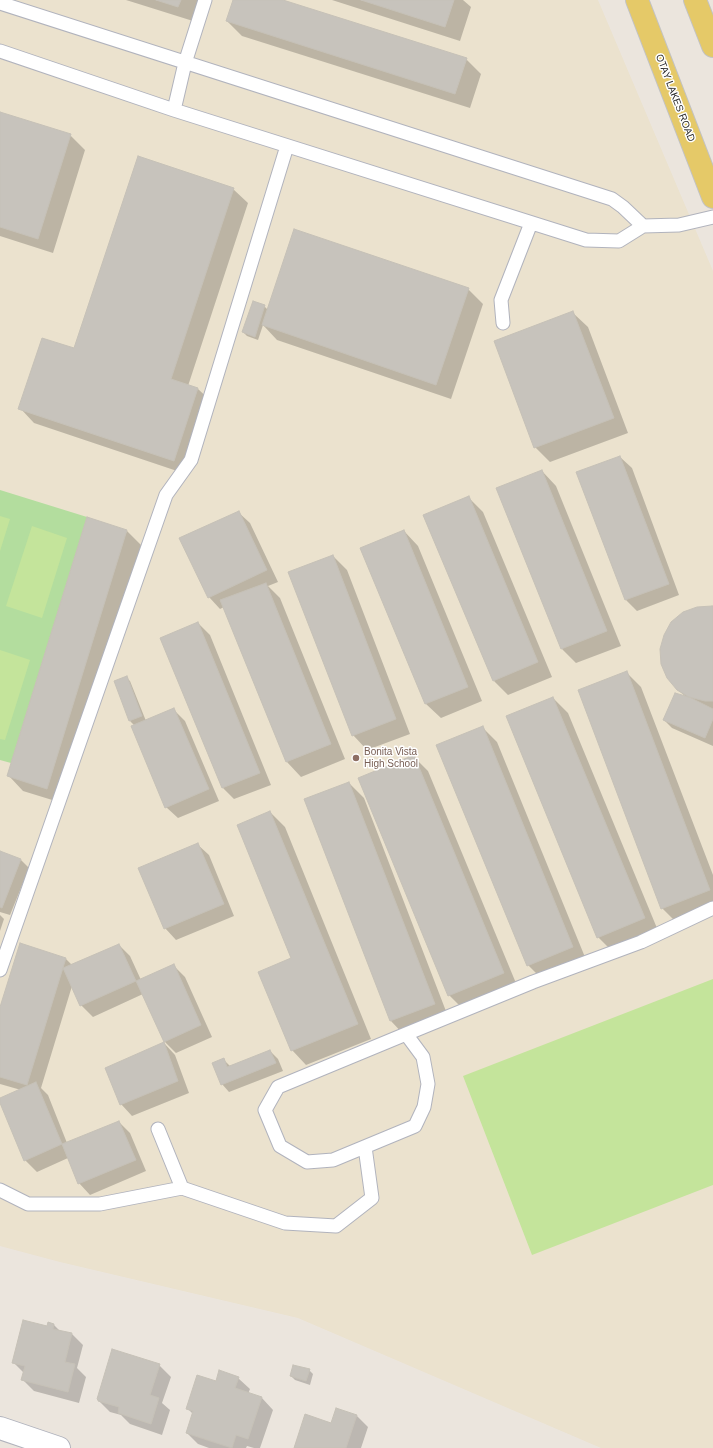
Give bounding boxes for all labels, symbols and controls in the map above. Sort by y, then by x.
street label: OTAY LAKES ROAD [653,53,697,143]
place label: Bonita Vista High School [364,746,418,770]
marker: Bonita Vista High School [351,753,361,763]

